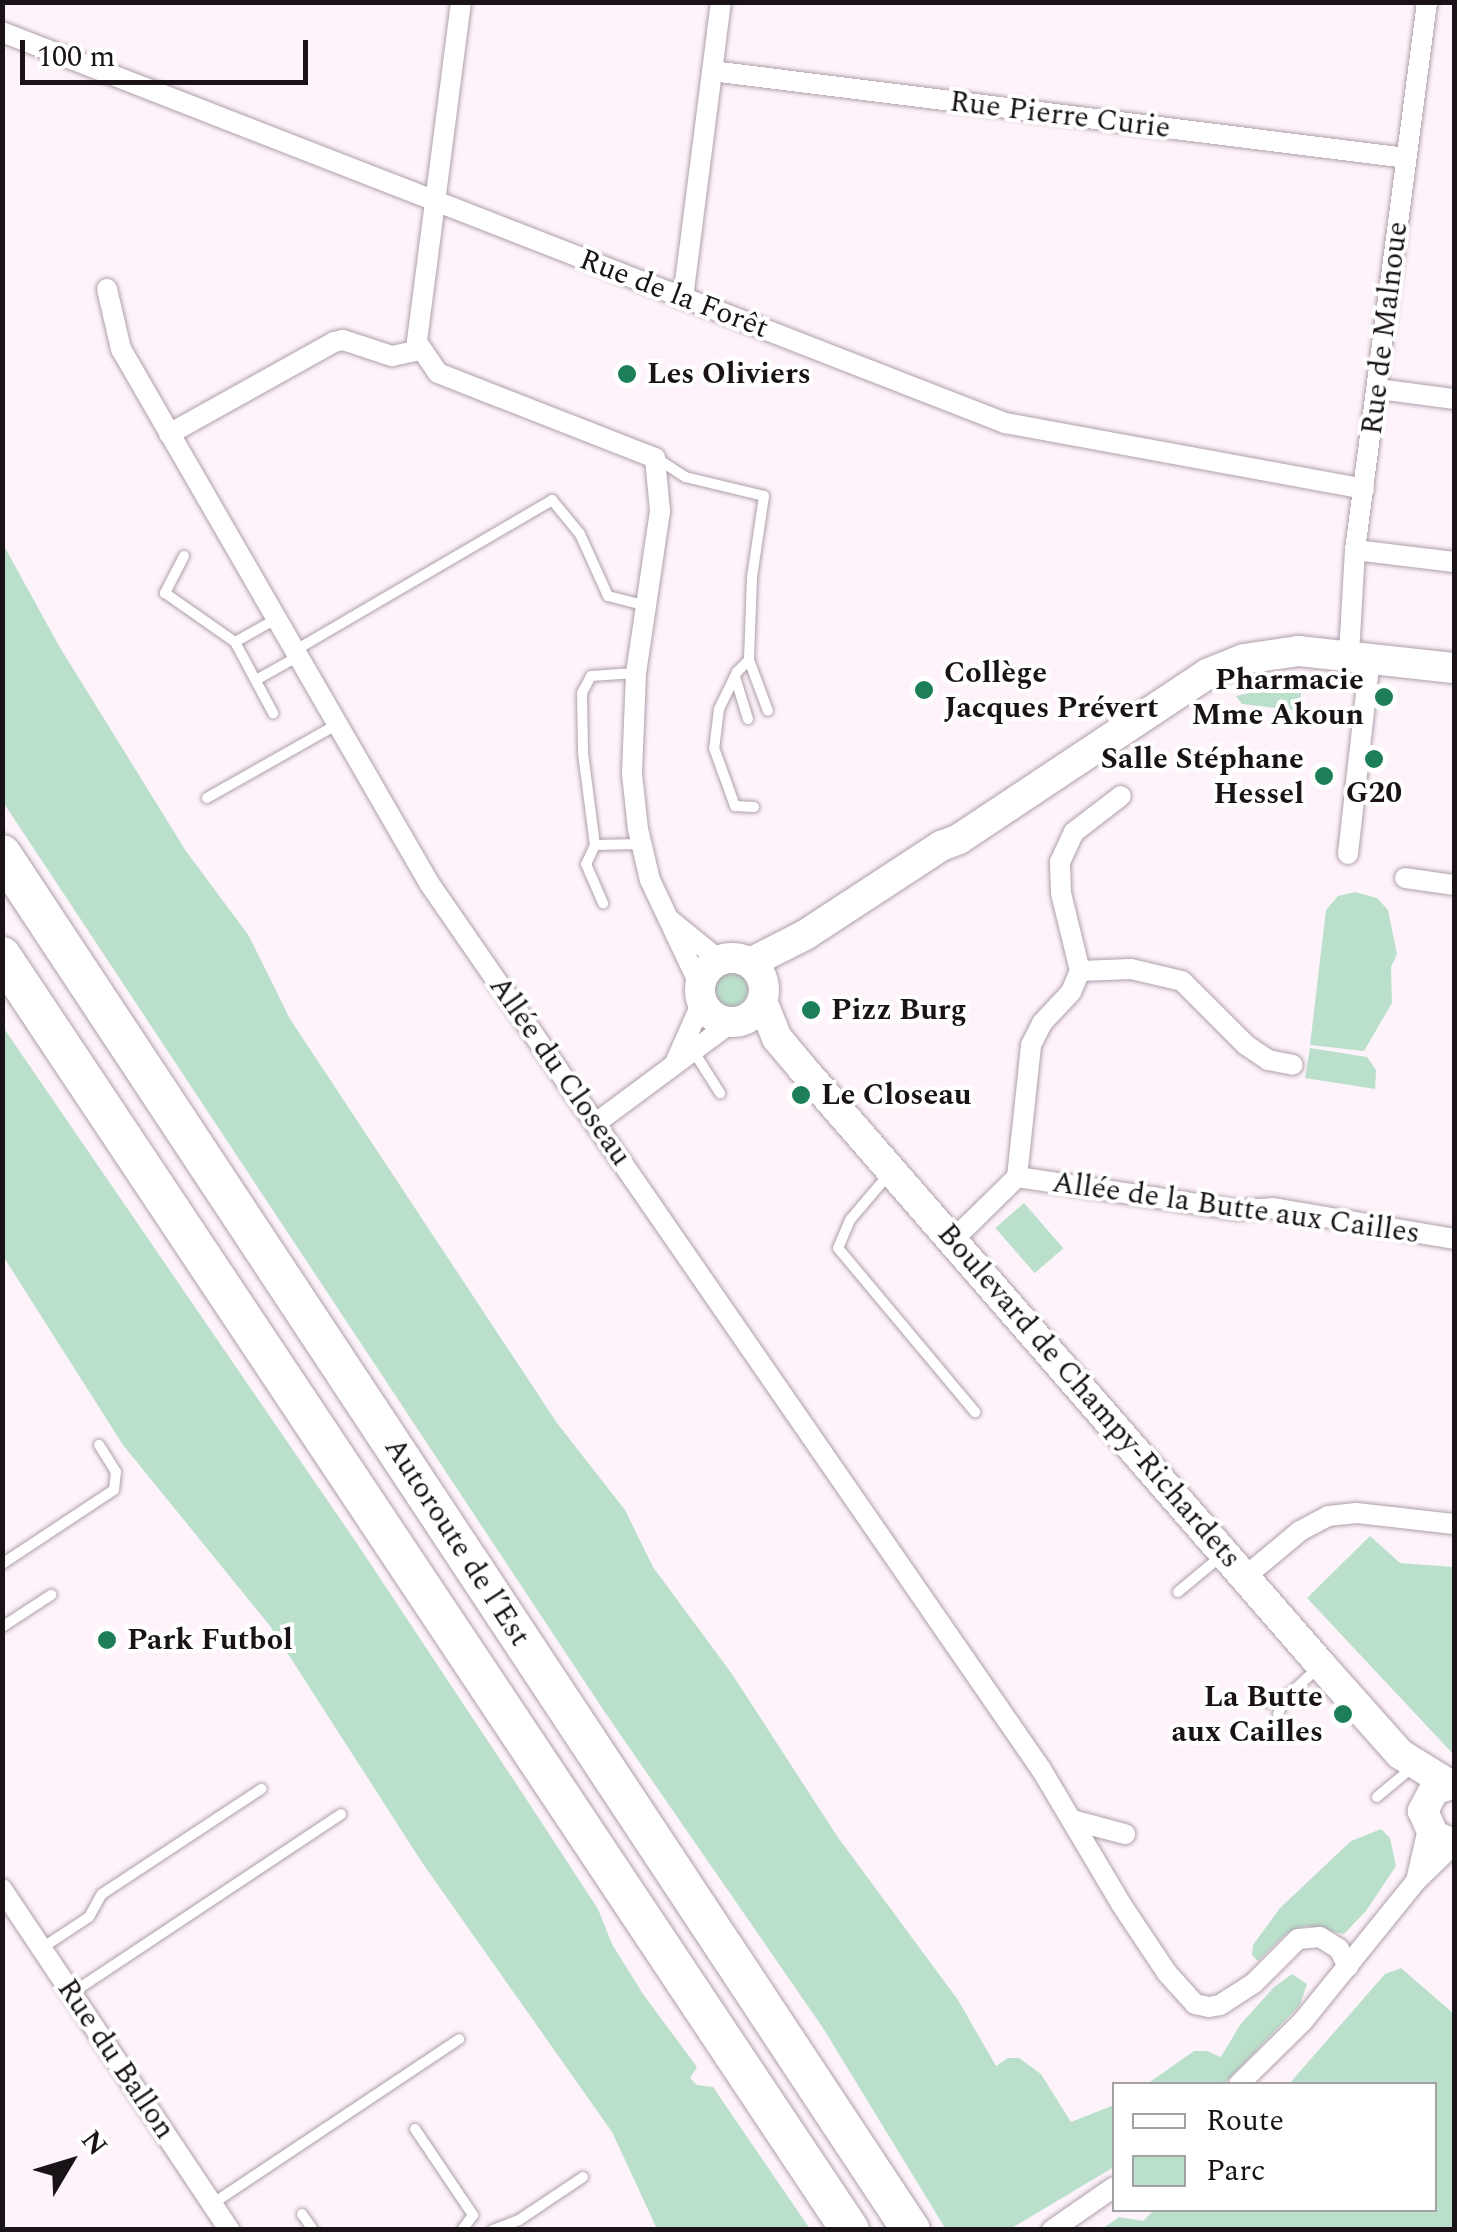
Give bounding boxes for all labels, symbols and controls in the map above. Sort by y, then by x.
scale bar [25,20,312,82]
text: 100 m [37,34,115,80]
street label: Rue Pierre Curie [948,84,1172,146]
street label: Rue de Malnoue [1354,219,1416,437]
street label: Rue de la Forêt [575,241,773,347]
place label: Les Oliviers [647,356,811,392]
marker: Les Oliviers [616,363,638,385]
place label: Collège Jacques Prévert [944,655,1158,726]
place label: Pharmacie Mme Akoun [1192,662,1364,732]
marker: Collège Jacques Prévert [913,679,935,701]
marker: Pharmacie Mme Akoun [1373,686,1395,708]
place label: Salle Stéphane Hessel [1101,741,1304,812]
marker: G20 [1363,748,1385,770]
marker: Salle Stéphane Hessel [1313,765,1335,787]
place label: G20 [1346,775,1402,811]
street label: Allée du Closeau [481,969,639,1173]
place label: Pizz Burg [831,992,967,1028]
marker: Pizz Burg [800,999,822,1021]
place label: Le Closeau [821,1077,972,1113]
marker: Le Closeau [790,1084,812,1106]
street label: Allée de la Butte aux Cailles [1050,1164,1422,1252]
street label: Boulevard de Champy-Richardets [929,1216,1249,1576]
street label: Autoroute de l’Est [376,1431,538,1653]
place label: Park Futbol [127,1622,293,1658]
marker: Park Futbol [96,1629,118,1651]
place label: La Butte aux Cailles [1172,1679,1323,1750]
marker: La Butte aux Cailles [1332,1703,1354,1725]
street label: Rue du Ballon [49,1972,183,2146]
legend [1112,2082,1437,2212]
text: Route [1206,2098,1284,2144]
north arrow [20,2112,120,2212]
text: N [70,2121,118,2165]
text: Parc [1206,2148,1266,2194]

